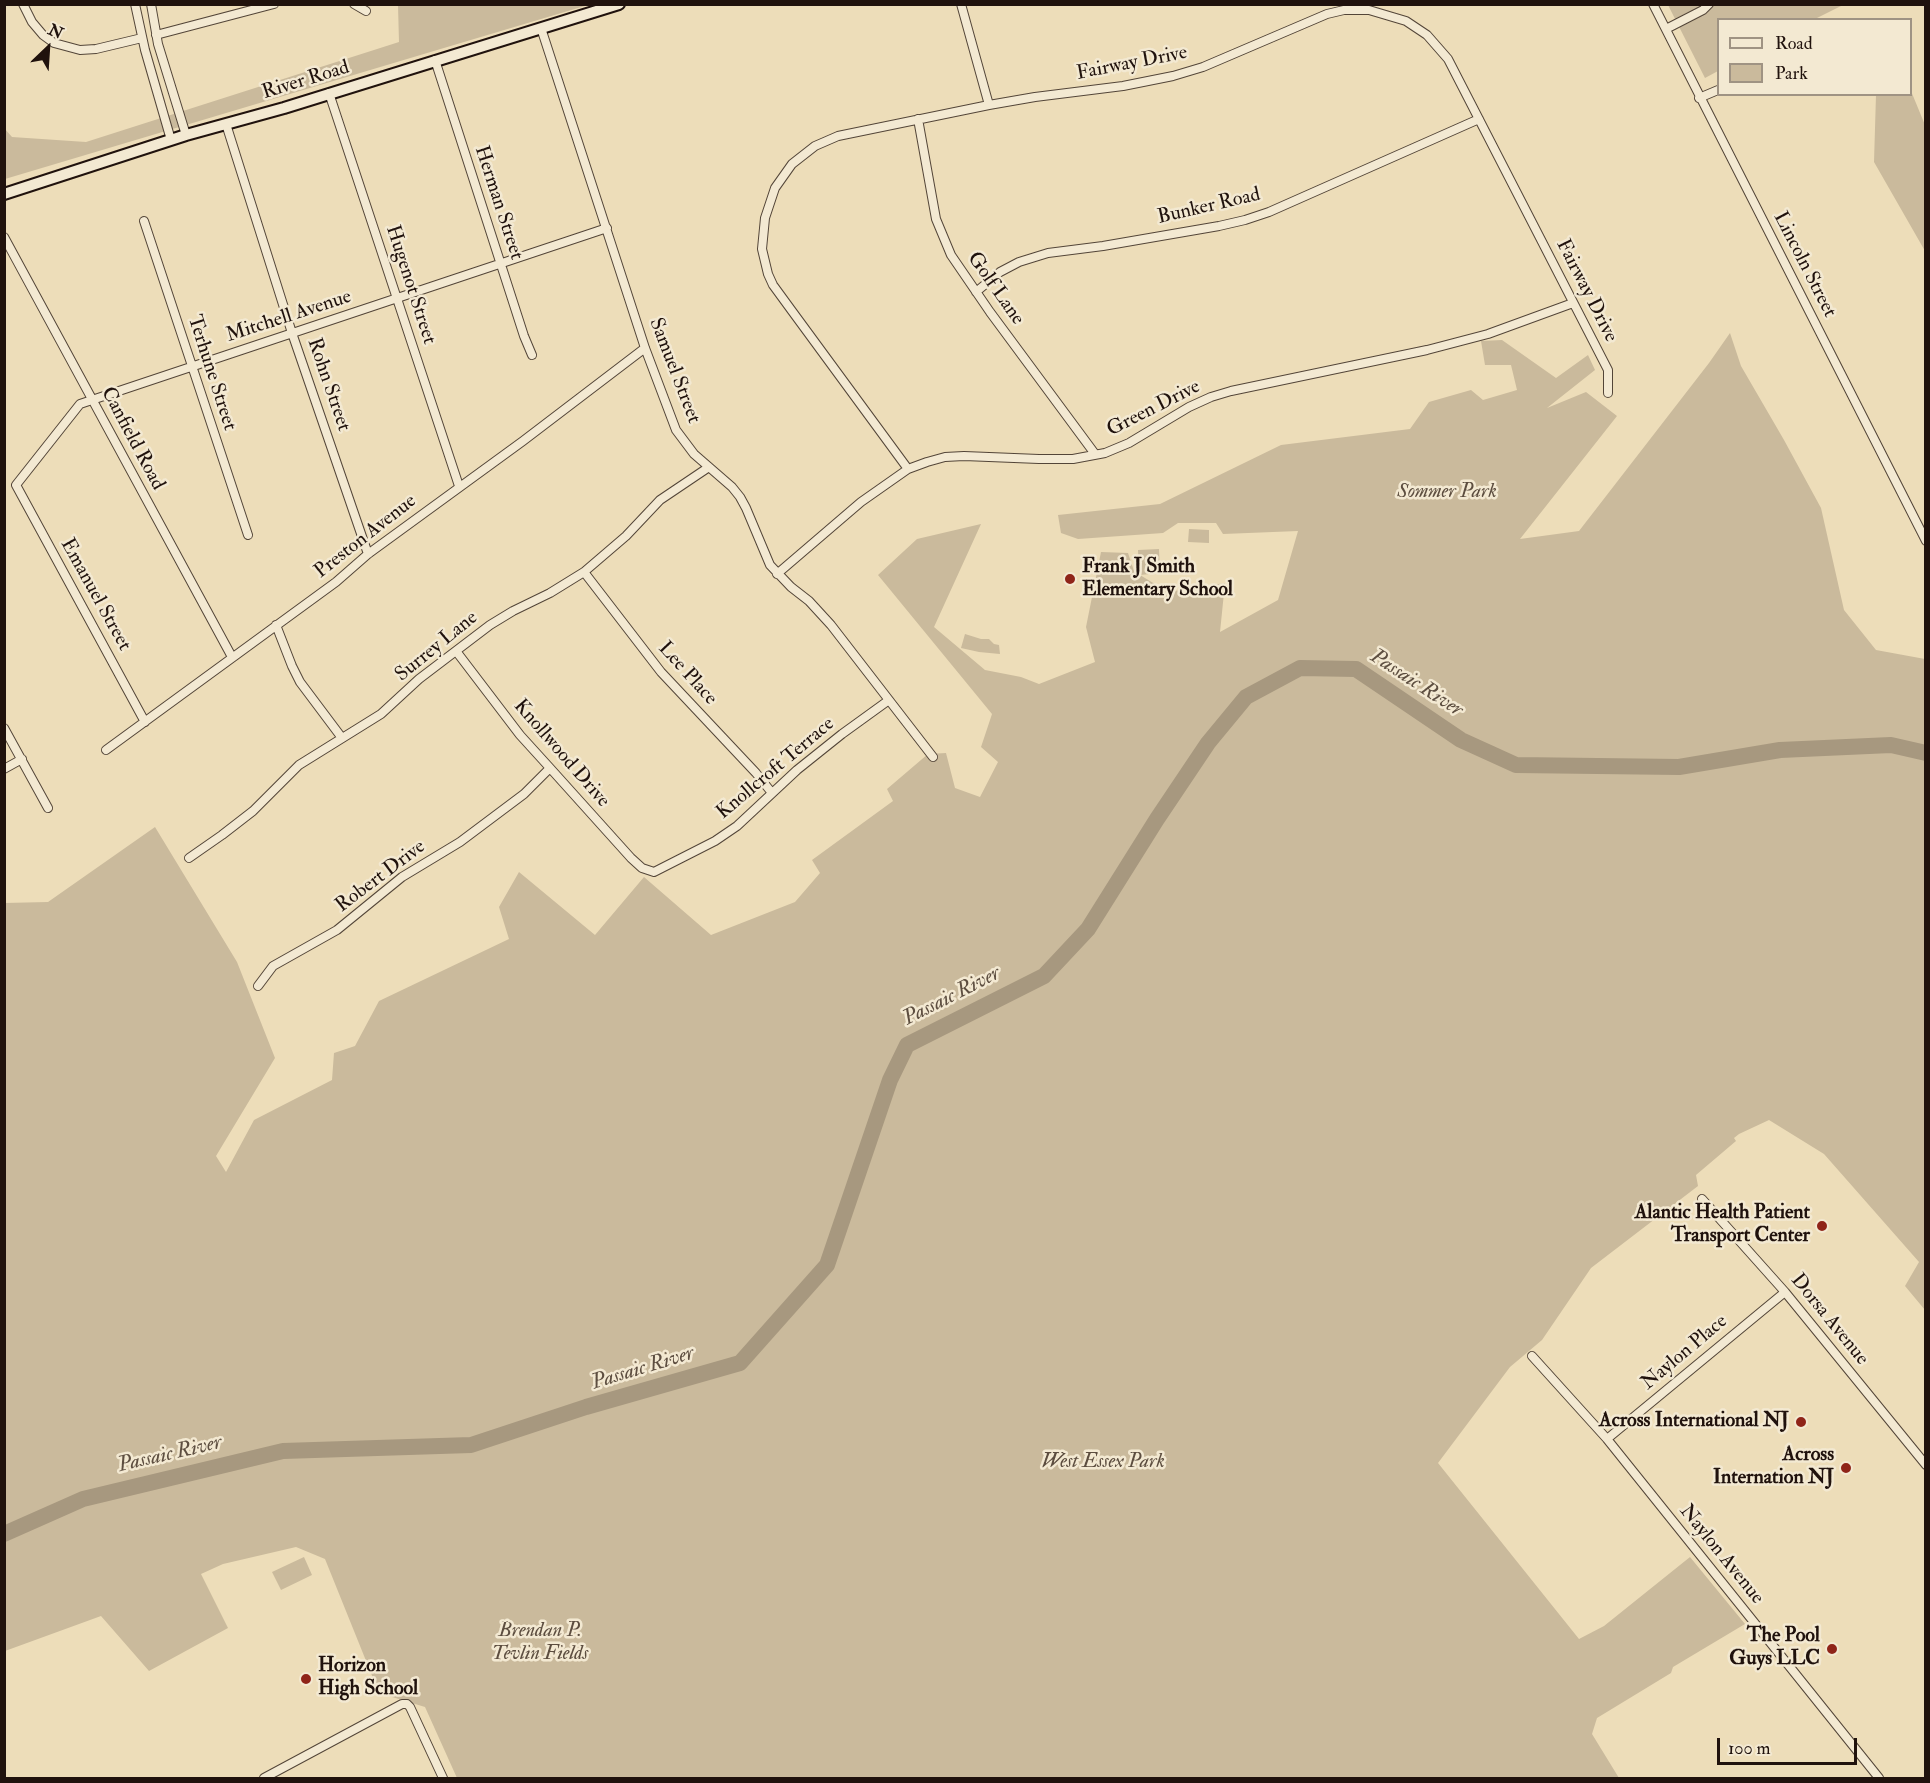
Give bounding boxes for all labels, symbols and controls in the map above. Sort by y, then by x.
north arrow [18,18,78,78]
legend [1717,18,1912,96]
text: N [45,20,66,44]
text: Road [1775,32,1813,55]
street label: Fairway Drive [1075,42,1189,86]
street label: River Road [260,56,352,106]
text: Park [1775,62,1808,85]
street label: Herman Street [468,143,528,263]
street label: Bunker Road [1155,184,1263,230]
street label: Lincoln Street [1767,208,1841,322]
street label: Hugenot Street [380,223,440,347]
street label: Fairway Drive [1550,236,1622,346]
street label: Golf Lane [961,248,1029,330]
street label: Mitchell Avenue [223,285,355,349]
street label: Terhune Street [181,312,241,434]
street label: Samuel Street [643,315,705,427]
street label: Rohn Street [301,335,355,435]
street label: Green Drive [1103,375,1205,443]
street label: Canfield Road [95,383,169,495]
park label: Sommer Park [1397,481,1497,505]
street label: Preston Avenue [310,490,422,584]
street label: Emanuel Street [54,535,136,655]
place label: Frank J Smith Elementary School [1082,556,1233,603]
marker: Frank J Smith Elementary School [1063,572,1077,586]
street label: Surrey Lane [391,607,483,687]
street label: Lee Place [652,637,722,711]
water label: Passaic River [1365,645,1467,723]
street label: Knollwood Drive [508,695,614,813]
street label: Knollcroft Terrace [712,713,840,825]
street label: Robert Drive [332,836,430,918]
water label: Passaic River [899,962,1005,1032]
place label: Alantic Health Patient Transport Center [1635,1202,1810,1249]
marker: Alantic Health Patient Transport Center [1815,1219,1829,1233]
street label: Dorsa Avenue [1785,1269,1873,1371]
street label: Naylon Place [1637,1310,1733,1396]
water label: Passaic River [589,1341,697,1397]
place label: Across International NJ [1599,1410,1789,1434]
marker: Across International NJ [1794,1415,1808,1429]
water label: Passaic River [116,1431,224,1479]
place label: Across Internation NJ [1713,1444,1834,1491]
park label: West Essex Park [1041,1451,1165,1475]
marker: Across Internation NJ [1839,1461,1853,1475]
street label: Naylon Avenue [1674,1500,1768,1610]
park label: Brendan P. Tevlin Fields [492,1620,588,1667]
place label: The Pool Guys LLC [1729,1625,1820,1672]
marker: The Pool Guys LLC [1825,1642,1839,1656]
place label: Horizon High School [318,1655,418,1702]
marker: Horizon High School [299,1672,313,1686]
scale bar [1720,1726,1860,1764]
text: 100 m [1728,1737,1771,1760]

